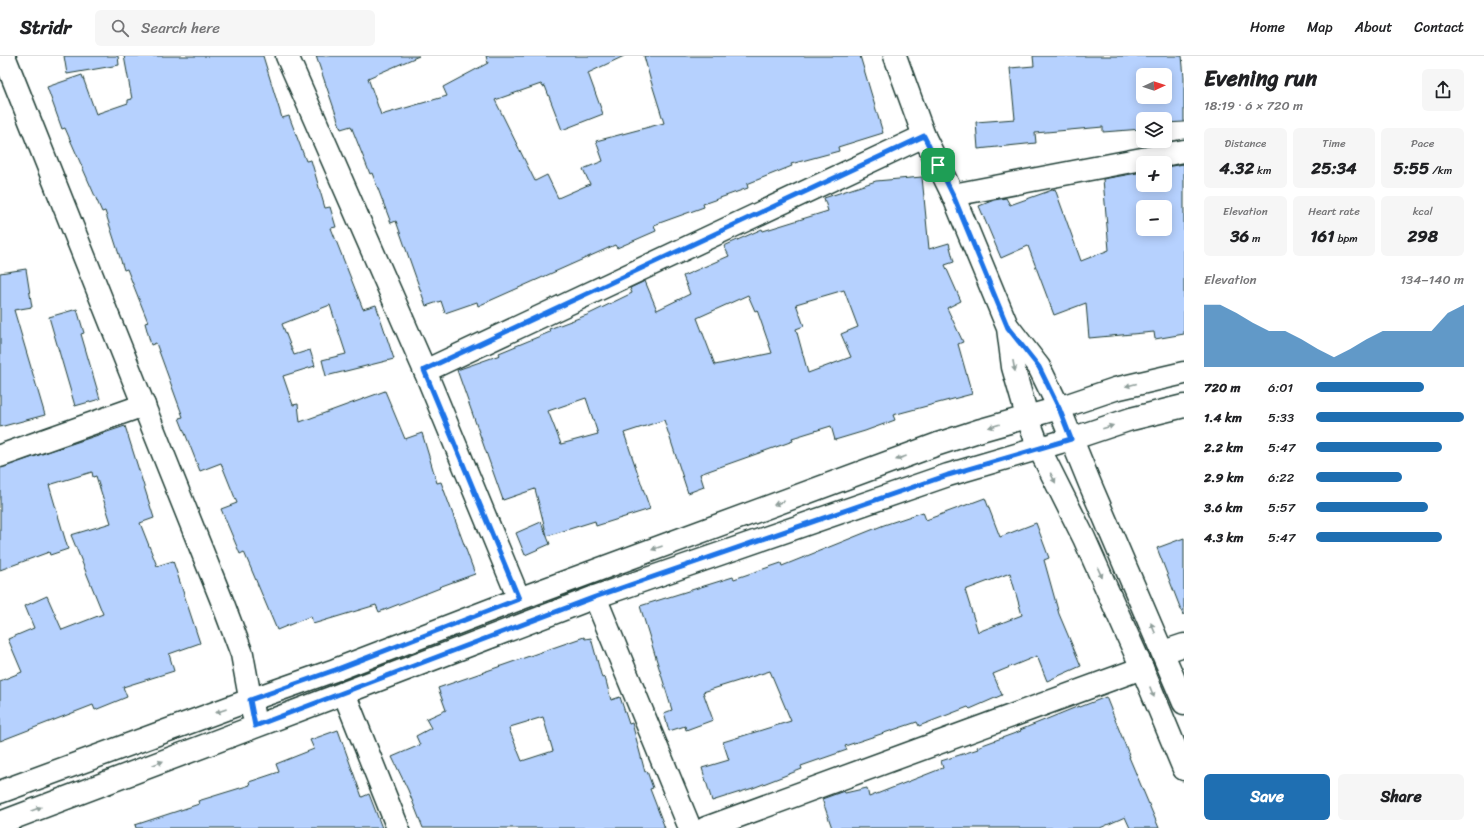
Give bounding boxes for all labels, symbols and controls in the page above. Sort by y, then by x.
search box [95,10,375,46]
text: Stridr [20,11,71,44]
text: Search here [141,15,220,41]
text: Home [1250,15,1285,40]
text: Map [1307,15,1333,40]
text: About [1355,15,1392,40]
text: Contact [1414,15,1464,40]
icon: search [109,17,131,39]
text: Evening run [1204,59,1317,98]
north arrow [1136,68,1172,104]
map controls [1136,68,1172,236]
button: share [1422,69,1464,111]
text: 18:19 · 6 × 720 m [1204,94,1303,117]
button: layers [1136,112,1172,148]
text: Distance [1224,134,1266,153]
text: Time [1322,134,1346,153]
text: Pace [1411,134,1434,153]
pin [921,148,955,182]
text: 4.32 [1219,153,1254,183]
text: 25:34 [1311,153,1357,183]
text: 5:55 [1393,153,1430,183]
icon: arrive [927,154,949,176]
button: + [1136,156,1172,192]
text: km [1254,161,1271,180]
text: /km [1430,161,1452,180]
button: − [1136,200,1172,236]
text: Elevation [1223,202,1268,221]
text: Heart rate [1308,202,1360,221]
text: kcal [1413,202,1433,221]
text: 36 [1230,221,1249,251]
text: 161 [1310,221,1335,251]
text: 298 [1407,221,1438,251]
text: m [1249,229,1260,248]
text: bpm [1335,229,1358,248]
text: Elevation [1204,268,1257,291]
text: 134–140 m [1401,268,1464,291]
one-way arrow [1011,360,1017,372]
text: 720 m [1204,376,1241,399]
text: 6:01 [1268,376,1293,399]
one-way arrow [1125,382,1138,388]
text: 1.4 km [1204,406,1242,429]
text: 5:33 [1268,406,1294,429]
one-way arrow [988,423,1000,429]
one-way arrow [1103,424,1115,430]
text: 2.2 km [1204,436,1243,459]
text: 5:47 [1268,436,1295,459]
one-way arrow [895,455,907,461]
text: 2.9 km [1204,466,1244,489]
text: 6:22 [1268,466,1294,489]
one-way arrow [1050,472,1057,483]
text: 3.6 km [1204,496,1243,519]
text: 5:57 [1268,496,1295,519]
one-way arrow [773,500,785,506]
text: 4.3 km [1204,526,1243,549]
text: 5:47 [1268,526,1295,549]
one-way arrow [651,546,663,552]
one-way arrow [1097,568,1103,579]
one-way arrow [1149,622,1155,634]
one-way arrow [1150,687,1156,699]
one-way arrow [214,708,226,714]
one-way arrow [153,759,165,765]
button: Save [1204,774,1330,820]
button: Share [1338,774,1464,820]
one-way arrow [31,805,43,811]

